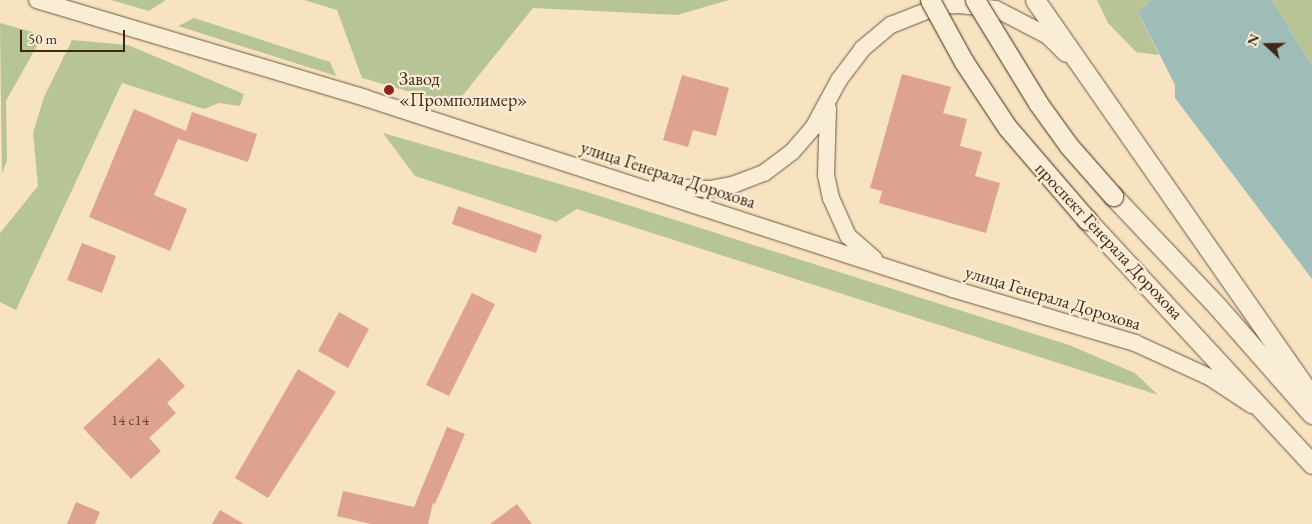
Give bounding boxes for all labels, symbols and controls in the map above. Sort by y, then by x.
scale bar [22,20,128,52]
north arrow [1242,20,1292,70]
text: 50 m [28,29,57,48]
text: N [1243,31,1263,48]
place label: Завод «Промполимер» [399,69,527,112]
marker: Завод «Промполимер» [383,84,395,96]
street label: улица Генерала Дорохова [578,137,758,213]
street label: проспект Генерала Дорохова [1031,158,1187,324]
street label: улица Генерала Дорохова [963,261,1143,335]
house number: 14 с14 [111,411,149,429]

